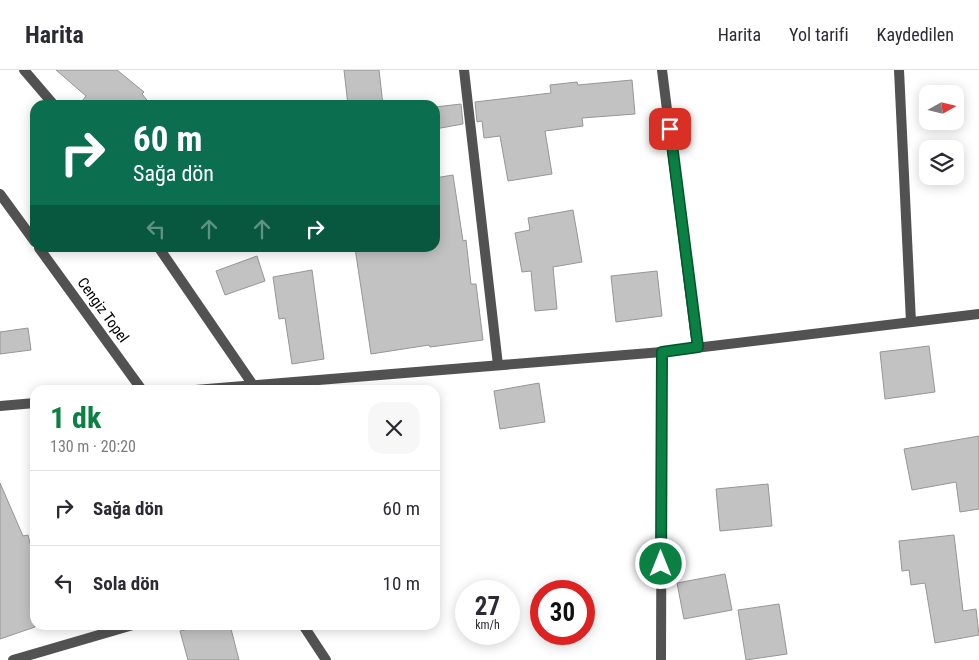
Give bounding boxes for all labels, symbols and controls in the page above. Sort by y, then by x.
text: Harita [25,21,84,49]
text: Harita [718,24,761,45]
text: Yol tarifi [789,24,849,45]
text: Kaydedilen [877,24,954,45]
north arrow [919,85,964,130]
map controls [919,85,964,185]
pin [649,108,691,150]
icon: arrive [656,115,684,143]
text: 60 m [133,119,202,160]
icon: right [50,120,115,185]
button: layers [919,140,964,185]
text: Sağa dön [133,161,214,186]
icon: left [142,215,170,243]
icon: ahead [195,215,223,243]
icon: ahead [248,215,276,243]
icon: right [301,215,329,243]
street label: Cengiz Topel [73,274,133,346]
text: 1 dk [50,400,101,435]
button: close [368,402,420,454]
text: 130 m · 20:20 [50,437,136,456]
icon: right [50,494,78,522]
text: Sağa dön [93,497,163,520]
text: 60 m [383,497,420,520]
position arrow [634,537,686,589]
icon: left [50,569,78,597]
text: Sola dön [93,572,159,595]
text: 10 m [383,572,420,595]
speed limit sign: 30 [530,580,595,645]
text: 27 [475,592,500,621]
text: km/h [475,618,500,632]

